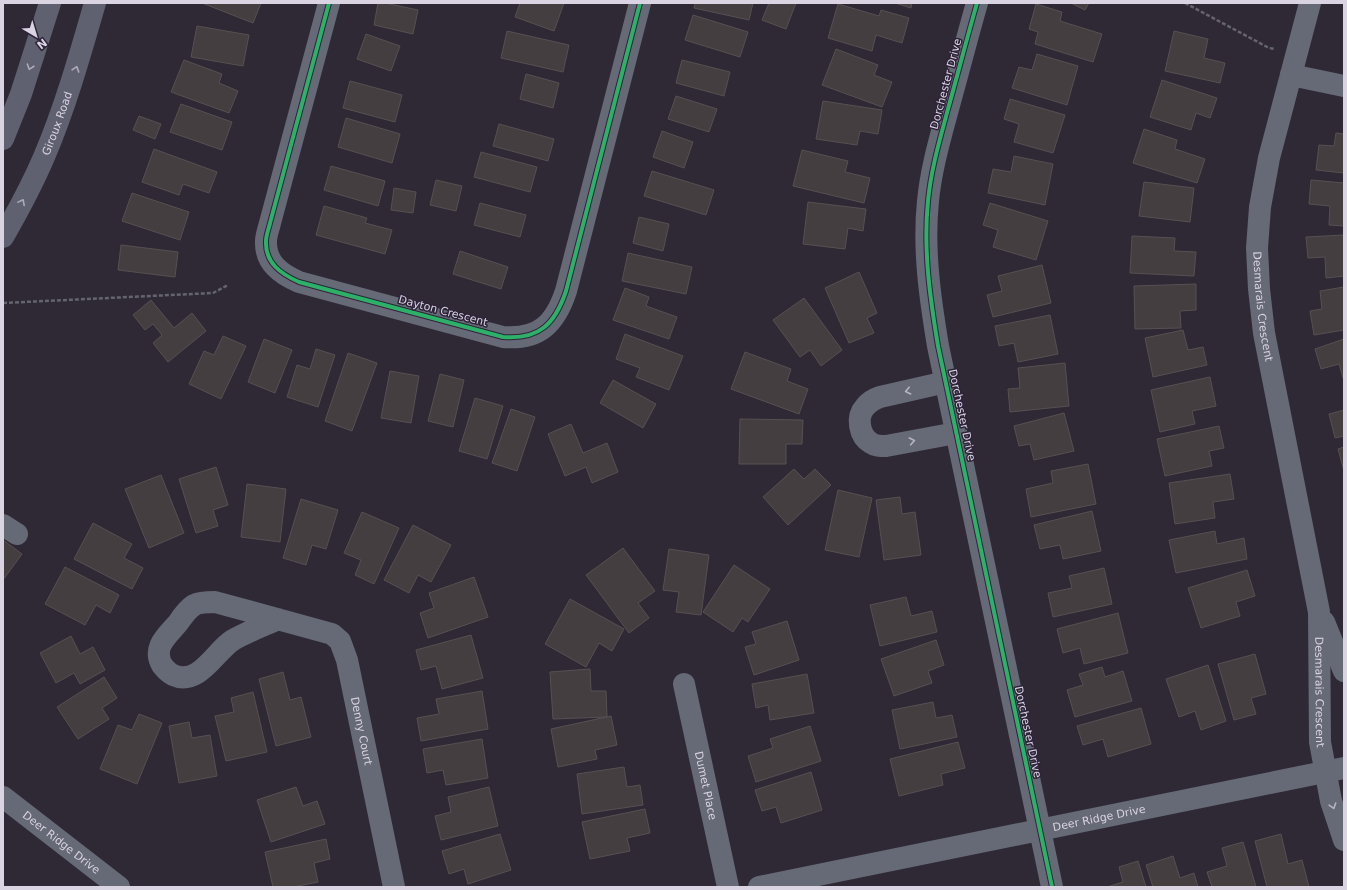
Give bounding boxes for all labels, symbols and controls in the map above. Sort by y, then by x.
north arrow [16,16,56,56]
text: N [34,36,49,51]
street label: Dorchester Drive [928,37,964,131]
one-way arrow [26,63,35,70]
one-way arrow [71,66,80,73]
street label: Giroux Road [39,90,74,157]
one-way arrow [17,199,25,207]
street label: Desmarais Crescent [1251,251,1276,363]
street label: Dayton Crescent [397,293,490,329]
street label: Dorchester Drive [946,368,978,462]
one-way arrow [904,386,911,394]
one-way arrow [908,438,915,446]
street label: Desmarais Crescent [1313,637,1327,749]
street label: Dorchester Drive [1012,685,1044,779]
street label: Denny Court [348,696,375,767]
street label: Dumet Place [692,750,720,821]
street label: Deer Ridge Drive [1051,802,1147,834]
one-way arrow [1328,802,1337,809]
street label: Deer Ridge Drive [20,808,103,877]

